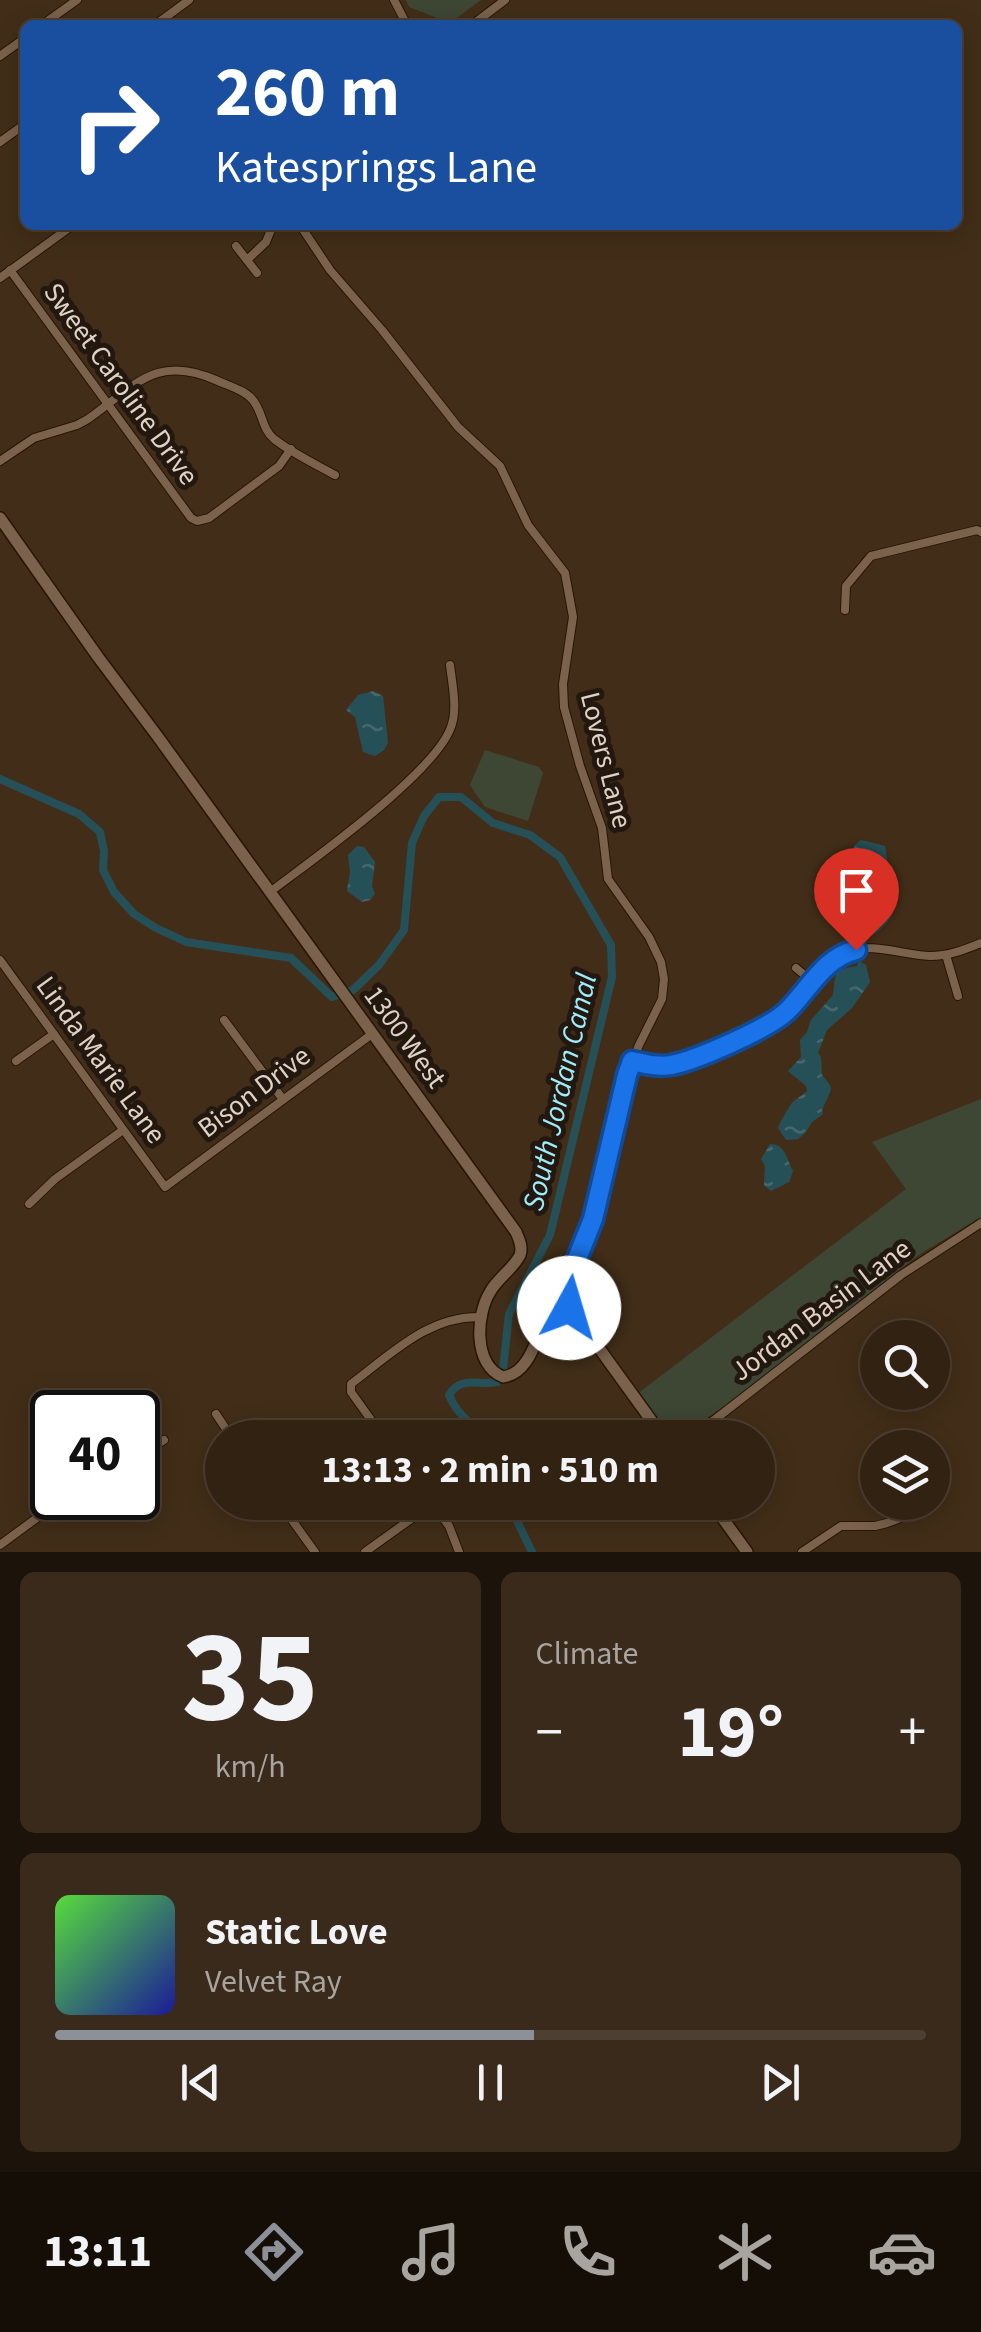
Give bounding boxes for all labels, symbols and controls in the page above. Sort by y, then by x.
text: 260 m [215,43,400,143]
icon: right [50,60,180,190]
text: Katesprings Lane [215,136,537,200]
street label: Sweet Caroline Drive [34,274,208,494]
street label: Lovers Lane [570,688,642,832]
pin [814,848,899,951]
icon: arrive [829,863,884,918]
street label: Linda Marie Lane [26,968,176,1152]
water label: South Jordan Canal [512,968,608,1215]
street label: 1300 West [354,978,456,1097]
street label: Bison Drive [189,1036,319,1148]
street label: Jordan Basin Lane [723,1229,919,1391]
position arrow [517,1256,621,1360]
map controls [860,1320,950,1520]
button: search [860,1320,950,1410]
speed limit sign: 40 [30,1390,160,1520]
button: layers [860,1430,950,1520]
text: 13:13 · 2 min · 510 m [321,1443,659,1497]
text: 35 [182,1586,319,1771]
text: Climate [536,1631,638,1677]
text: 19° [677,1679,784,1786]
text: − [536,1694,563,1772]
text: + [899,1694,926,1772]
text: km/h [215,1744,286,1790]
text: Static Love [205,1905,388,1959]
text: Velvet Ray [205,1959,342,2005]
icon: previous [173,2055,228,2110]
icon: pause [463,2055,518,2110]
icon: next [753,2055,808,2110]
icon: directions [239,2217,309,2287]
icon: music [396,2217,466,2287]
icon: phone [553,2217,623,2287]
icon: climate [710,2217,780,2287]
icon: car [867,2217,937,2287]
text: 13:11 [44,2220,152,2284]

